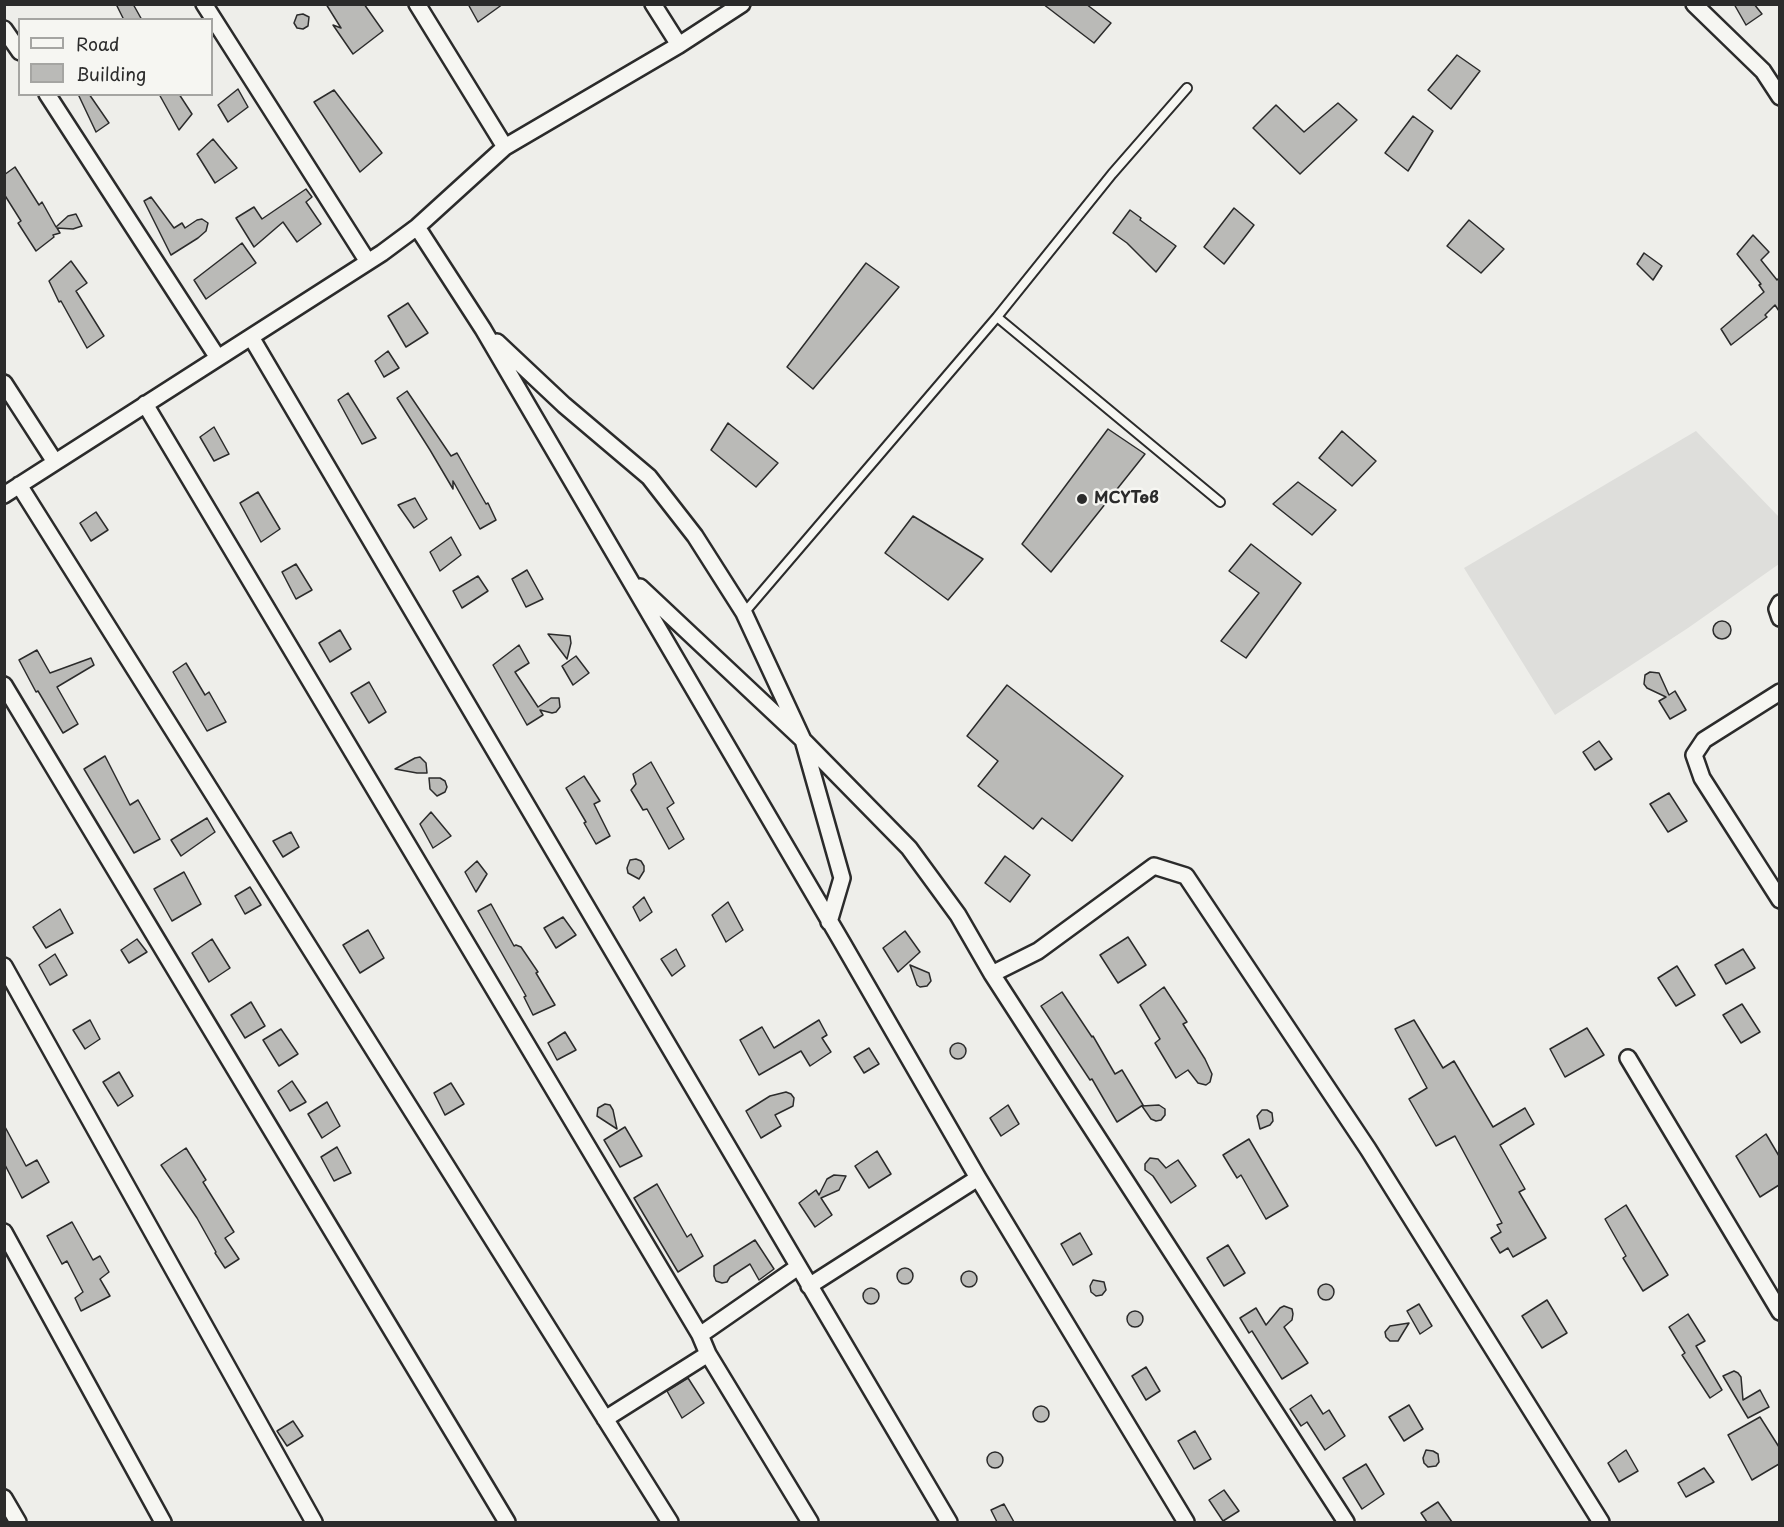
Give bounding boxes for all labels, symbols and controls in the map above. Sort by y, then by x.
legend [18,18,213,96]
text: Road [76,30,120,57]
text: Building [76,60,146,87]
place label: МСҮТөв [1094,489,1159,509]
marker: МСҮТөв [1075,492,1089,506]

